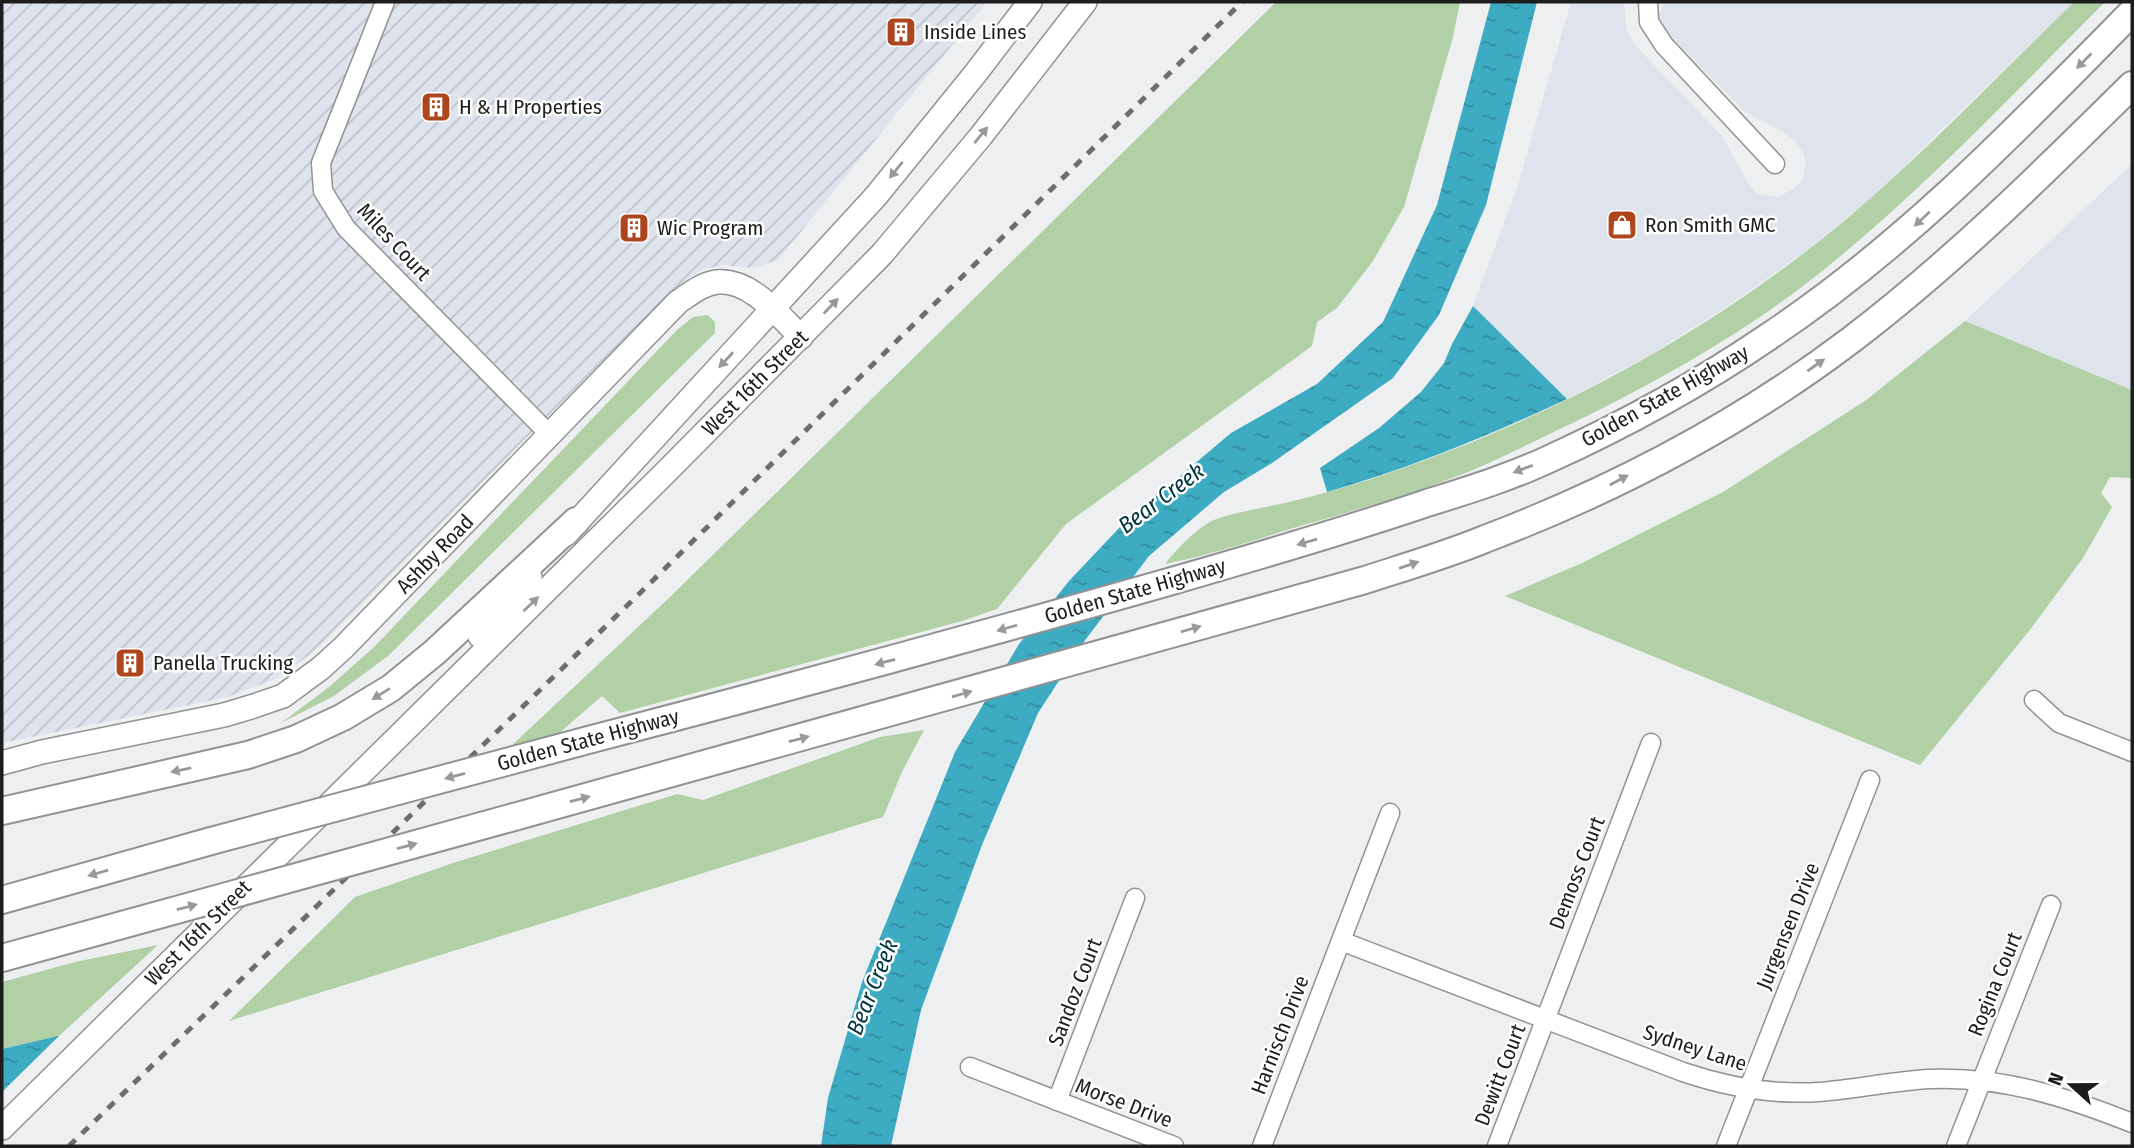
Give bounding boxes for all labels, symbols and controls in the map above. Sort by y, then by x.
building icon: Inside Lines [884,15,918,49]
place label: Inside Lines [924,19,1026,45]
one-way arrow [2076,52,2093,69]
building icon: H & H Properties [419,90,453,124]
place label: H & H Properties [459,94,602,120]
one-way arrow [974,126,989,144]
one-way arrow [889,161,904,179]
street label: Miles Court [352,198,436,286]
shop icon: Ron Smith GMC [1605,208,1639,242]
building icon: Wic Program [617,211,651,245]
one-way arrow [1914,211,1931,227]
place label: Ron Smith GMC [1645,212,1776,238]
place label: Wic Program [657,215,763,241]
one-way arrow [823,298,839,315]
street label: West 16th Street [696,324,814,442]
street label: Golden State Highway [1577,339,1754,453]
one-way arrow [718,351,734,368]
one-way arrow [1807,358,1825,372]
water label: Bear Creek [1113,457,1209,539]
one-way arrow [1512,464,1533,475]
one-way arrow [1610,474,1629,486]
street label: Ashby Road [391,509,479,599]
one-way arrow [1297,537,1318,547]
street label: Golden State Highway [1041,553,1229,629]
one-way arrow [1399,559,1420,570]
one-way arrow [522,597,539,613]
one-way arrow [996,624,1017,634]
one-way arrow [1180,624,1201,634]
building icon: Panella Trucking [113,646,147,680]
place label: Panella Trucking [153,650,293,676]
one-way arrow [874,657,896,668]
one-way arrow [372,687,391,700]
one-way arrow [951,688,972,698]
street label: Golden State Highway [494,703,682,777]
one-way arrow [789,733,810,743]
one-way arrow [170,764,192,775]
one-way arrow [444,771,465,781]
one-way arrow [569,793,591,804]
street label: Demoss Court [1544,813,1610,933]
one-way arrow [396,840,418,851]
street label: Jurgensen Drive [1751,859,1825,993]
one-way arrow [87,868,108,878]
street label: West 16th Street [139,874,257,992]
one-way arrow [177,901,198,911]
street label: Rogina Court [1962,928,2028,1040]
street label: Sandoz Court [1043,934,1108,1050]
water label: Bear Creek [840,935,904,1039]
street label: Harnisch Drive [1245,972,1315,1098]
street label: Sydney Lane [1640,1019,1750,1077]
street label: Dewitt Court [1469,1020,1531,1129]
north arrow [2036,1050,2106,1120]
text: N [2043,1070,2068,1089]
street label: Morse Drive [1072,1073,1176,1133]

